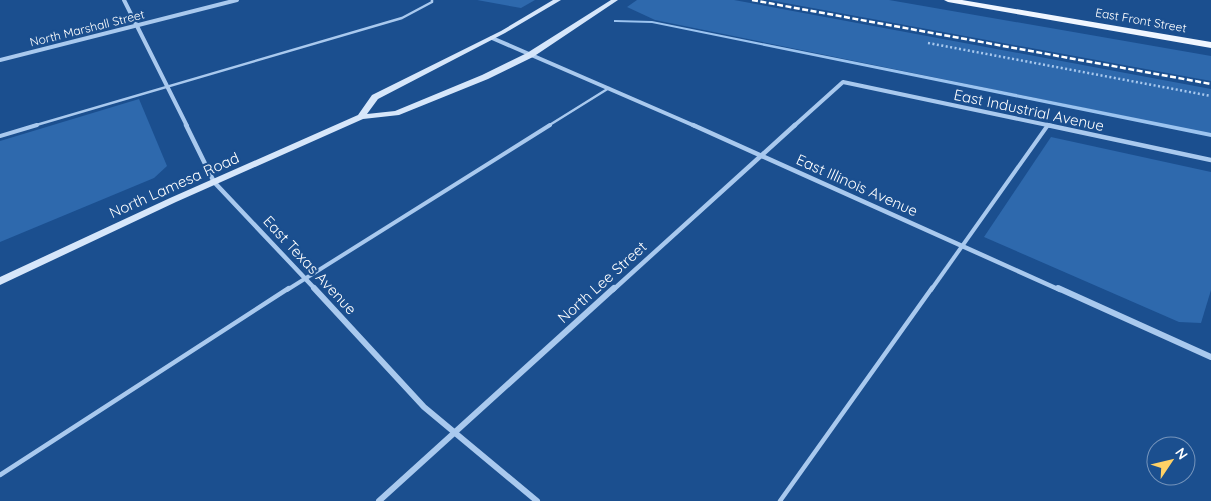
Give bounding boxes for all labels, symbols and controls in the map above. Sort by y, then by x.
street label: East Front Street [1094,5,1188,35]
street label: North Marshall Street [28,6,146,50]
street label: East Industrial Avenue [952,85,1106,135]
street label: North Lamesa Road [106,148,242,222]
street label: East Illinois Avenue [793,150,921,220]
street label: East Texas Avenue [259,212,361,318]
street label: North Lee Street [553,237,651,327]
north arrow [1146,436,1196,486]
text: N [1171,444,1192,463]

